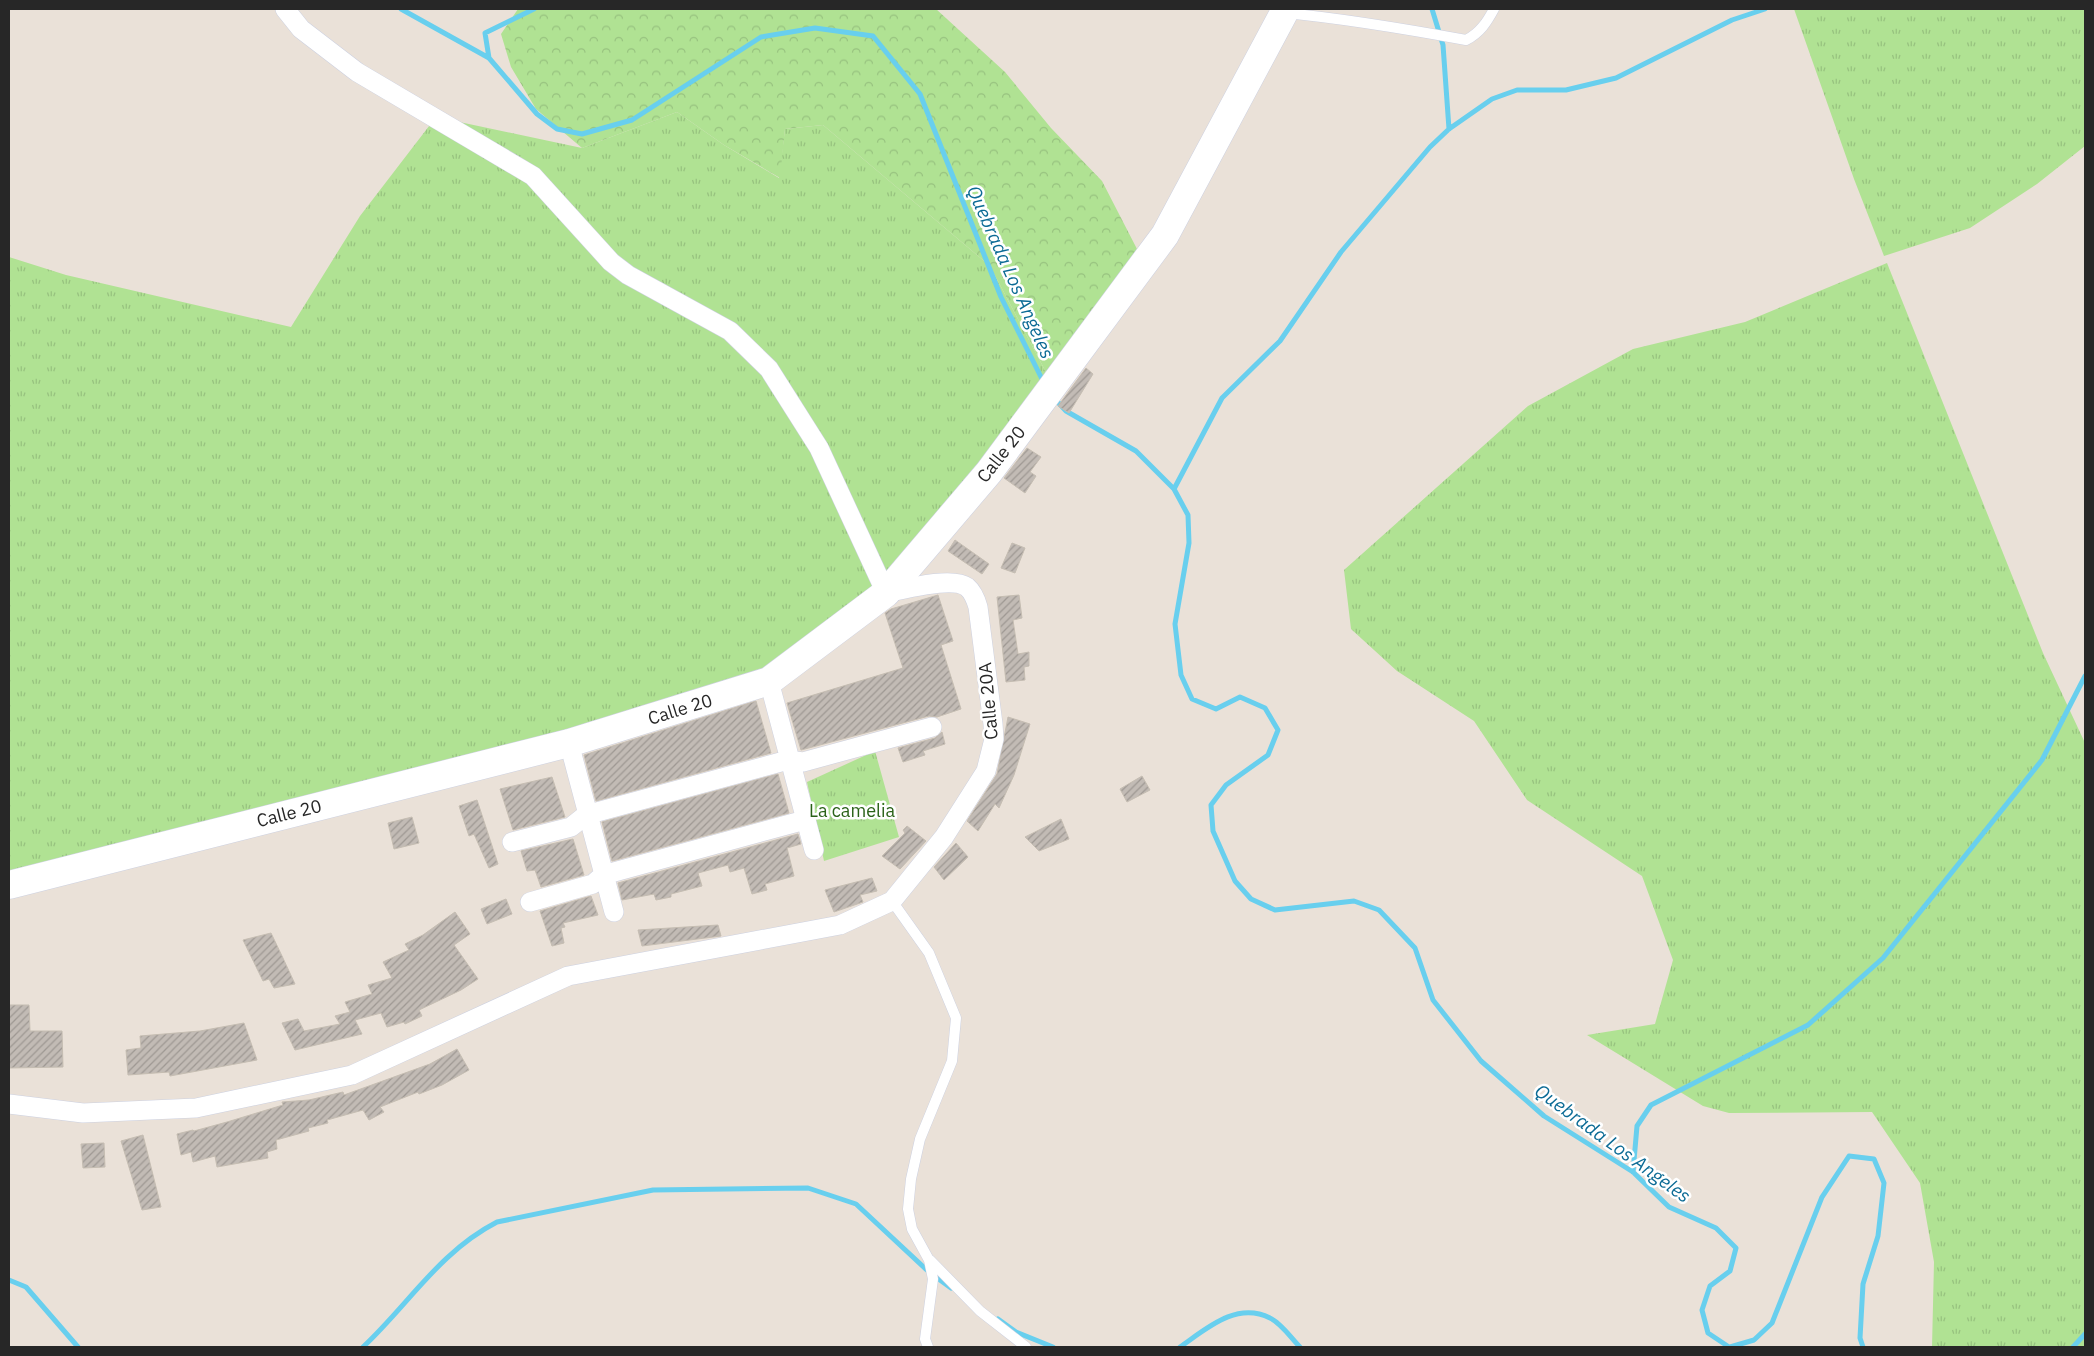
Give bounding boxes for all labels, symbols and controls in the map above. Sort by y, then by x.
water label: Quebrada Los Angeles [962,182,1060,362]
street label: Calle 20 [972,421,1030,487]
street label: Calle 20A [973,661,1003,741]
street label: Calle 20 [645,688,715,730]
street label: Calle 20 [254,794,324,832]
park label: La camelia [809,799,895,822]
water label: Quebrada Los Angeles [1530,1078,1696,1208]

